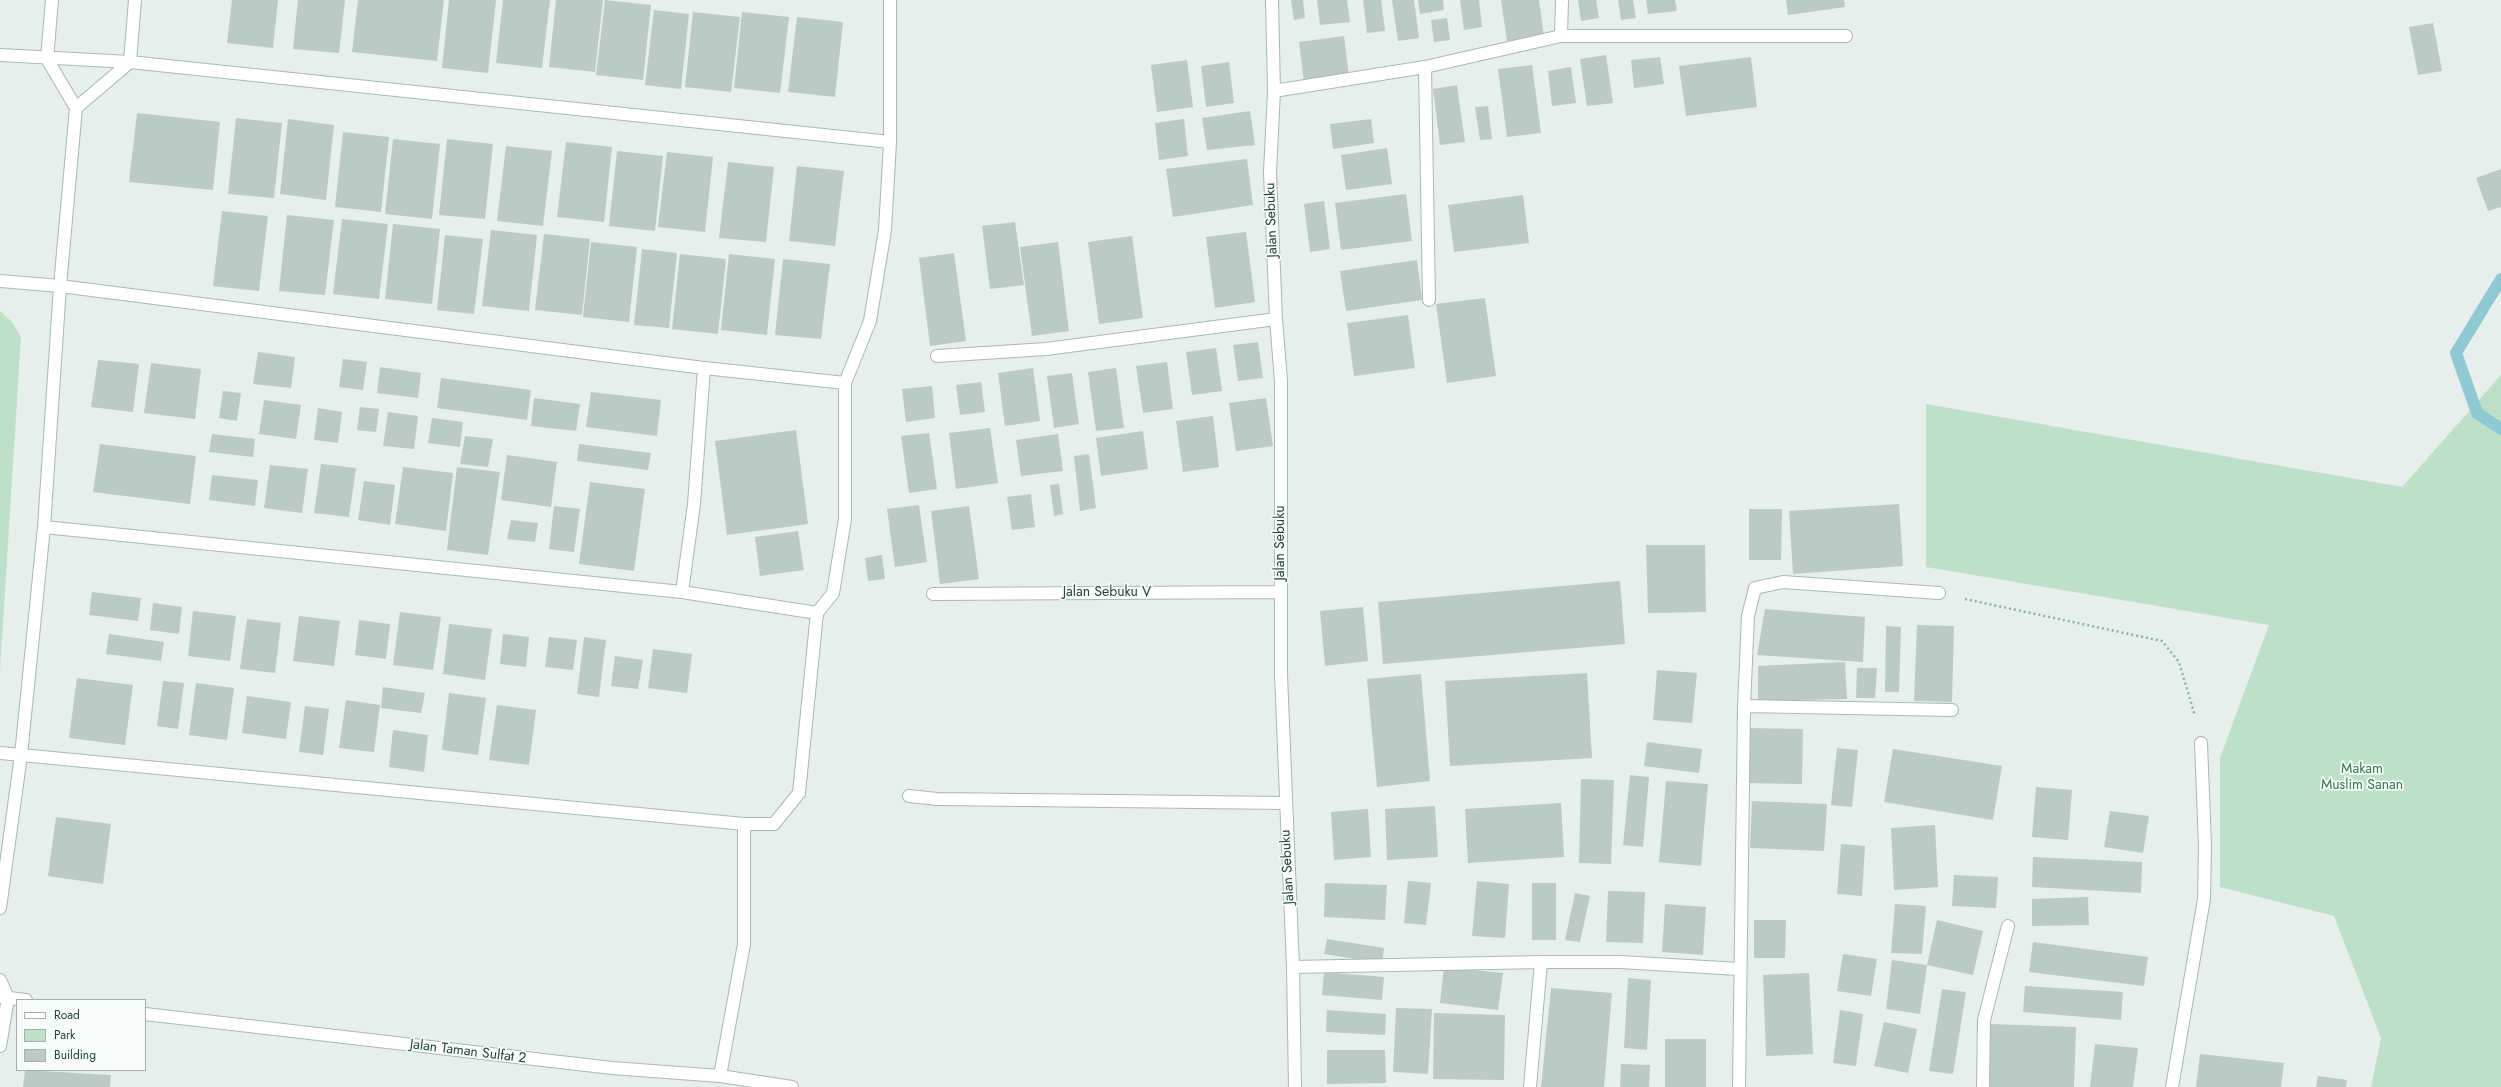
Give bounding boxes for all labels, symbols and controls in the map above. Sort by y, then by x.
street label: Jalan Sebuku [1262,182,1282,258]
street label: Jalan Sebuku [1273,505,1289,581]
street label: Jalan Sebuku V [1063,585,1151,601]
park label: Makam Muslim Sanan [2321,762,2403,794]
street label: Jalan Sebuku [1278,829,1298,905]
legend [16,999,146,1071]
text: Road [54,1006,80,1024]
text: Park [54,1026,75,1044]
street label: Jalan Taman Sulfat 2 [409,1037,527,1067]
text: Building [54,1046,96,1064]

